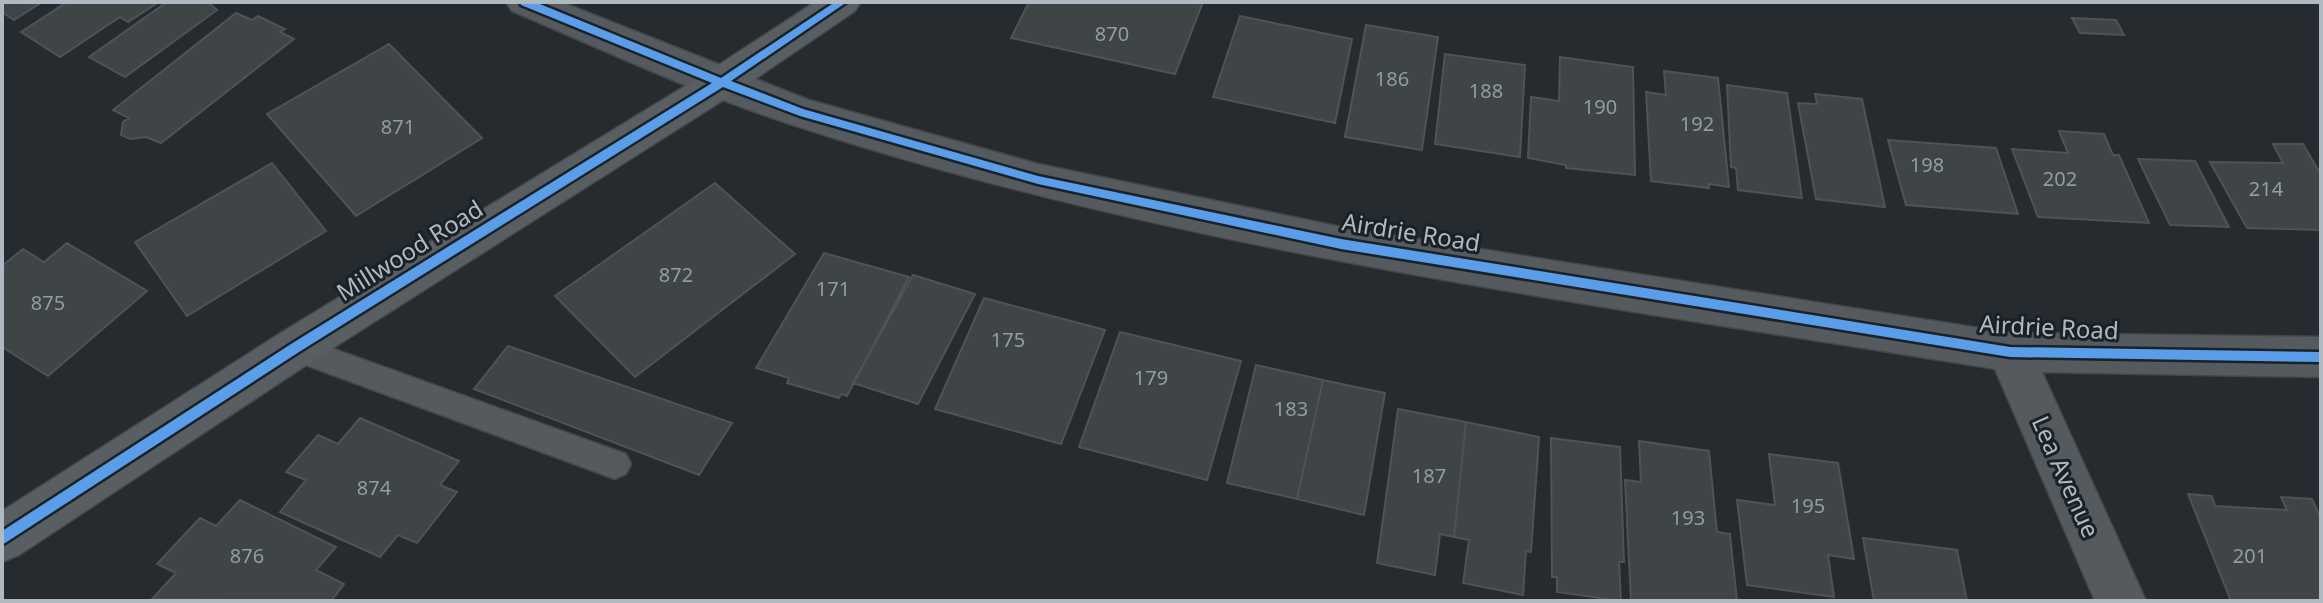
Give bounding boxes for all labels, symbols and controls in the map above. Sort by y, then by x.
house number: 870 [1095,20,1129,47]
house number: 186 [1375,65,1409,92]
house number: 188 [1469,77,1503,104]
house number: 190 [1583,93,1617,120]
house number: 192 [1680,110,1714,137]
house number: 871 [381,113,415,140]
house number: 198 [1910,151,1944,178]
house number: 202 [2043,165,2077,192]
house number: 214 [2249,175,2284,202]
street label: Millwood Road [330,192,489,308]
street label: Airdrie Road [1340,204,1483,259]
house number: 872 [659,261,693,288]
house number: 171 [816,275,850,302]
house number: 875 [31,289,65,316]
street label: Airdrie Road [1979,306,2119,347]
house number: 175 [991,326,1025,353]
house number: 179 [1134,364,1168,391]
house number: 183 [1274,395,1308,422]
street label: Lea Avenue [2025,410,2108,543]
house number: 187 [1412,462,1446,489]
house number: 874 [357,474,392,501]
house number: 195 [1791,492,1825,519]
house number: 193 [1671,504,1705,531]
house number: 876 [230,542,264,569]
house number: 201 [2233,542,2267,569]

